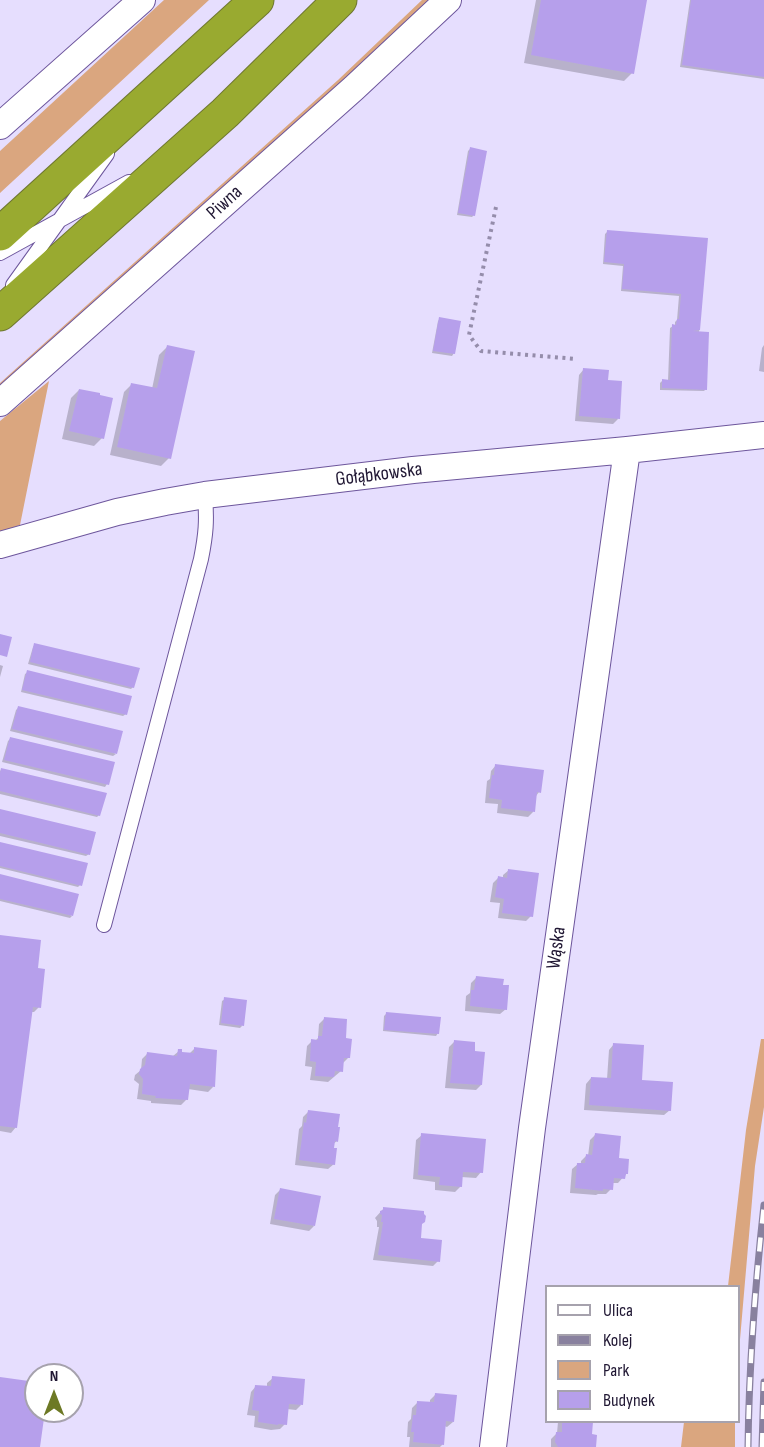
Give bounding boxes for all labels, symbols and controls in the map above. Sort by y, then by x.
street label: Piwna [202,181,248,225]
street label: Gołąbkowska [334,458,424,492]
street label: Wąska [542,925,572,971]
legend [545,1285,740,1423]
text: Ulica [603,1300,633,1321]
text: Kolej [603,1330,632,1351]
text: Park [603,1360,629,1381]
north arrow [24,1363,84,1423]
text: N [50,1367,58,1386]
text: Budynek [603,1390,655,1411]

